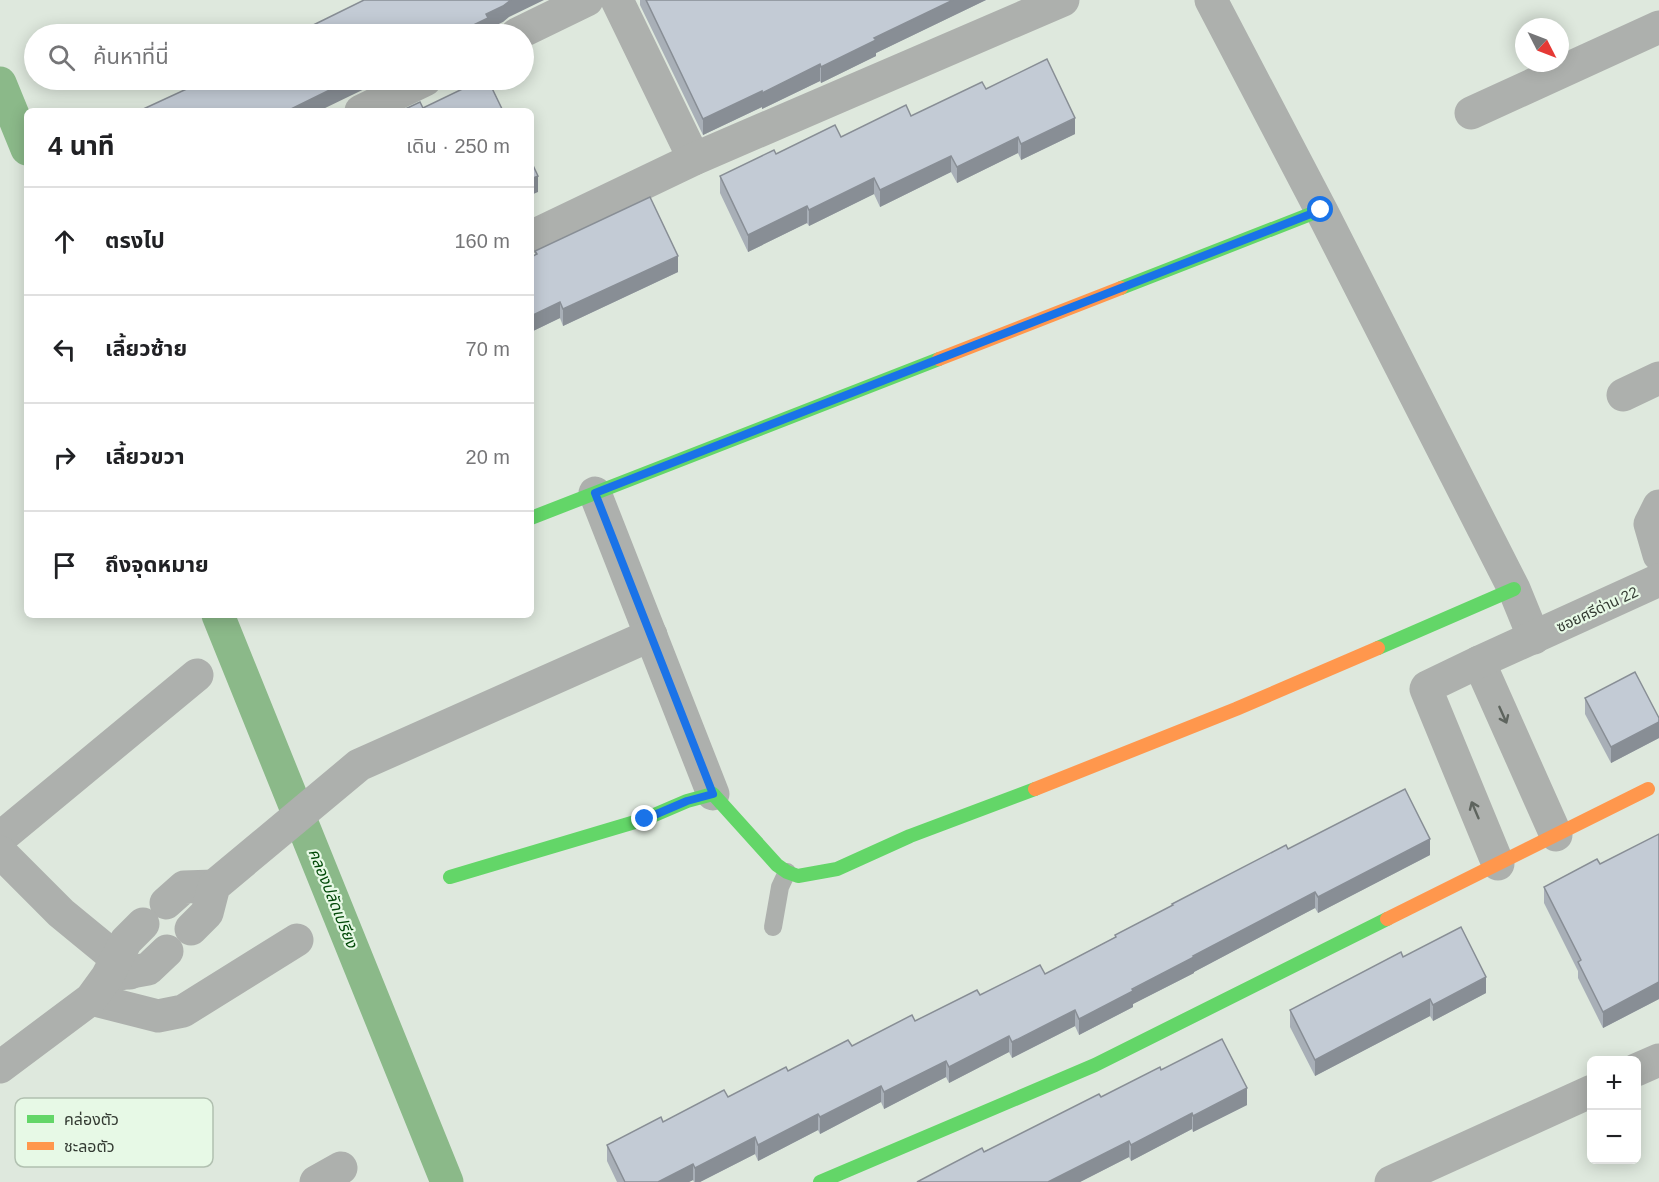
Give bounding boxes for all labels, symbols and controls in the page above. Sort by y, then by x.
north arrow [1515,18,1569,72]
search box [24,24,534,90]
icon: search [45,41,78,74]
text: ค้นหาที่นี่ [93,44,169,69]
text: 4 นาที [48,131,115,161]
text: เดิน · 250 m [406,135,510,157]
route start [1307,196,1333,222]
icon: ahead [48,225,81,258]
text: ตรงไป [105,228,165,253]
text: 160 m [454,230,510,252]
icon: left [48,333,81,366]
text: เลี้ยวซ้าย [105,336,187,361]
text: 70 m [466,338,510,360]
icon: right [48,441,81,474]
text: เลี้ยวขวา [105,444,185,469]
text: 20 m [466,446,510,468]
icon: arrive [48,549,81,582]
text: ถึงจุดหมาย [105,552,209,577]
street label: ซอยศรีด่าน 22 [1554,583,1640,635]
one-way arrow [1497,706,1509,724]
one-way arrow [1469,801,1480,820]
route end [631,805,657,831]
water label: คลองปลัดเปรียง [305,846,361,951]
map controls [1587,1056,1641,1164]
button: + [1587,1056,1641,1110]
legend [15,1098,213,1167]
button: − [1587,1110,1641,1164]
text: คล่องตัว [64,1111,119,1128]
text: ชะลอตัว [64,1138,115,1155]

